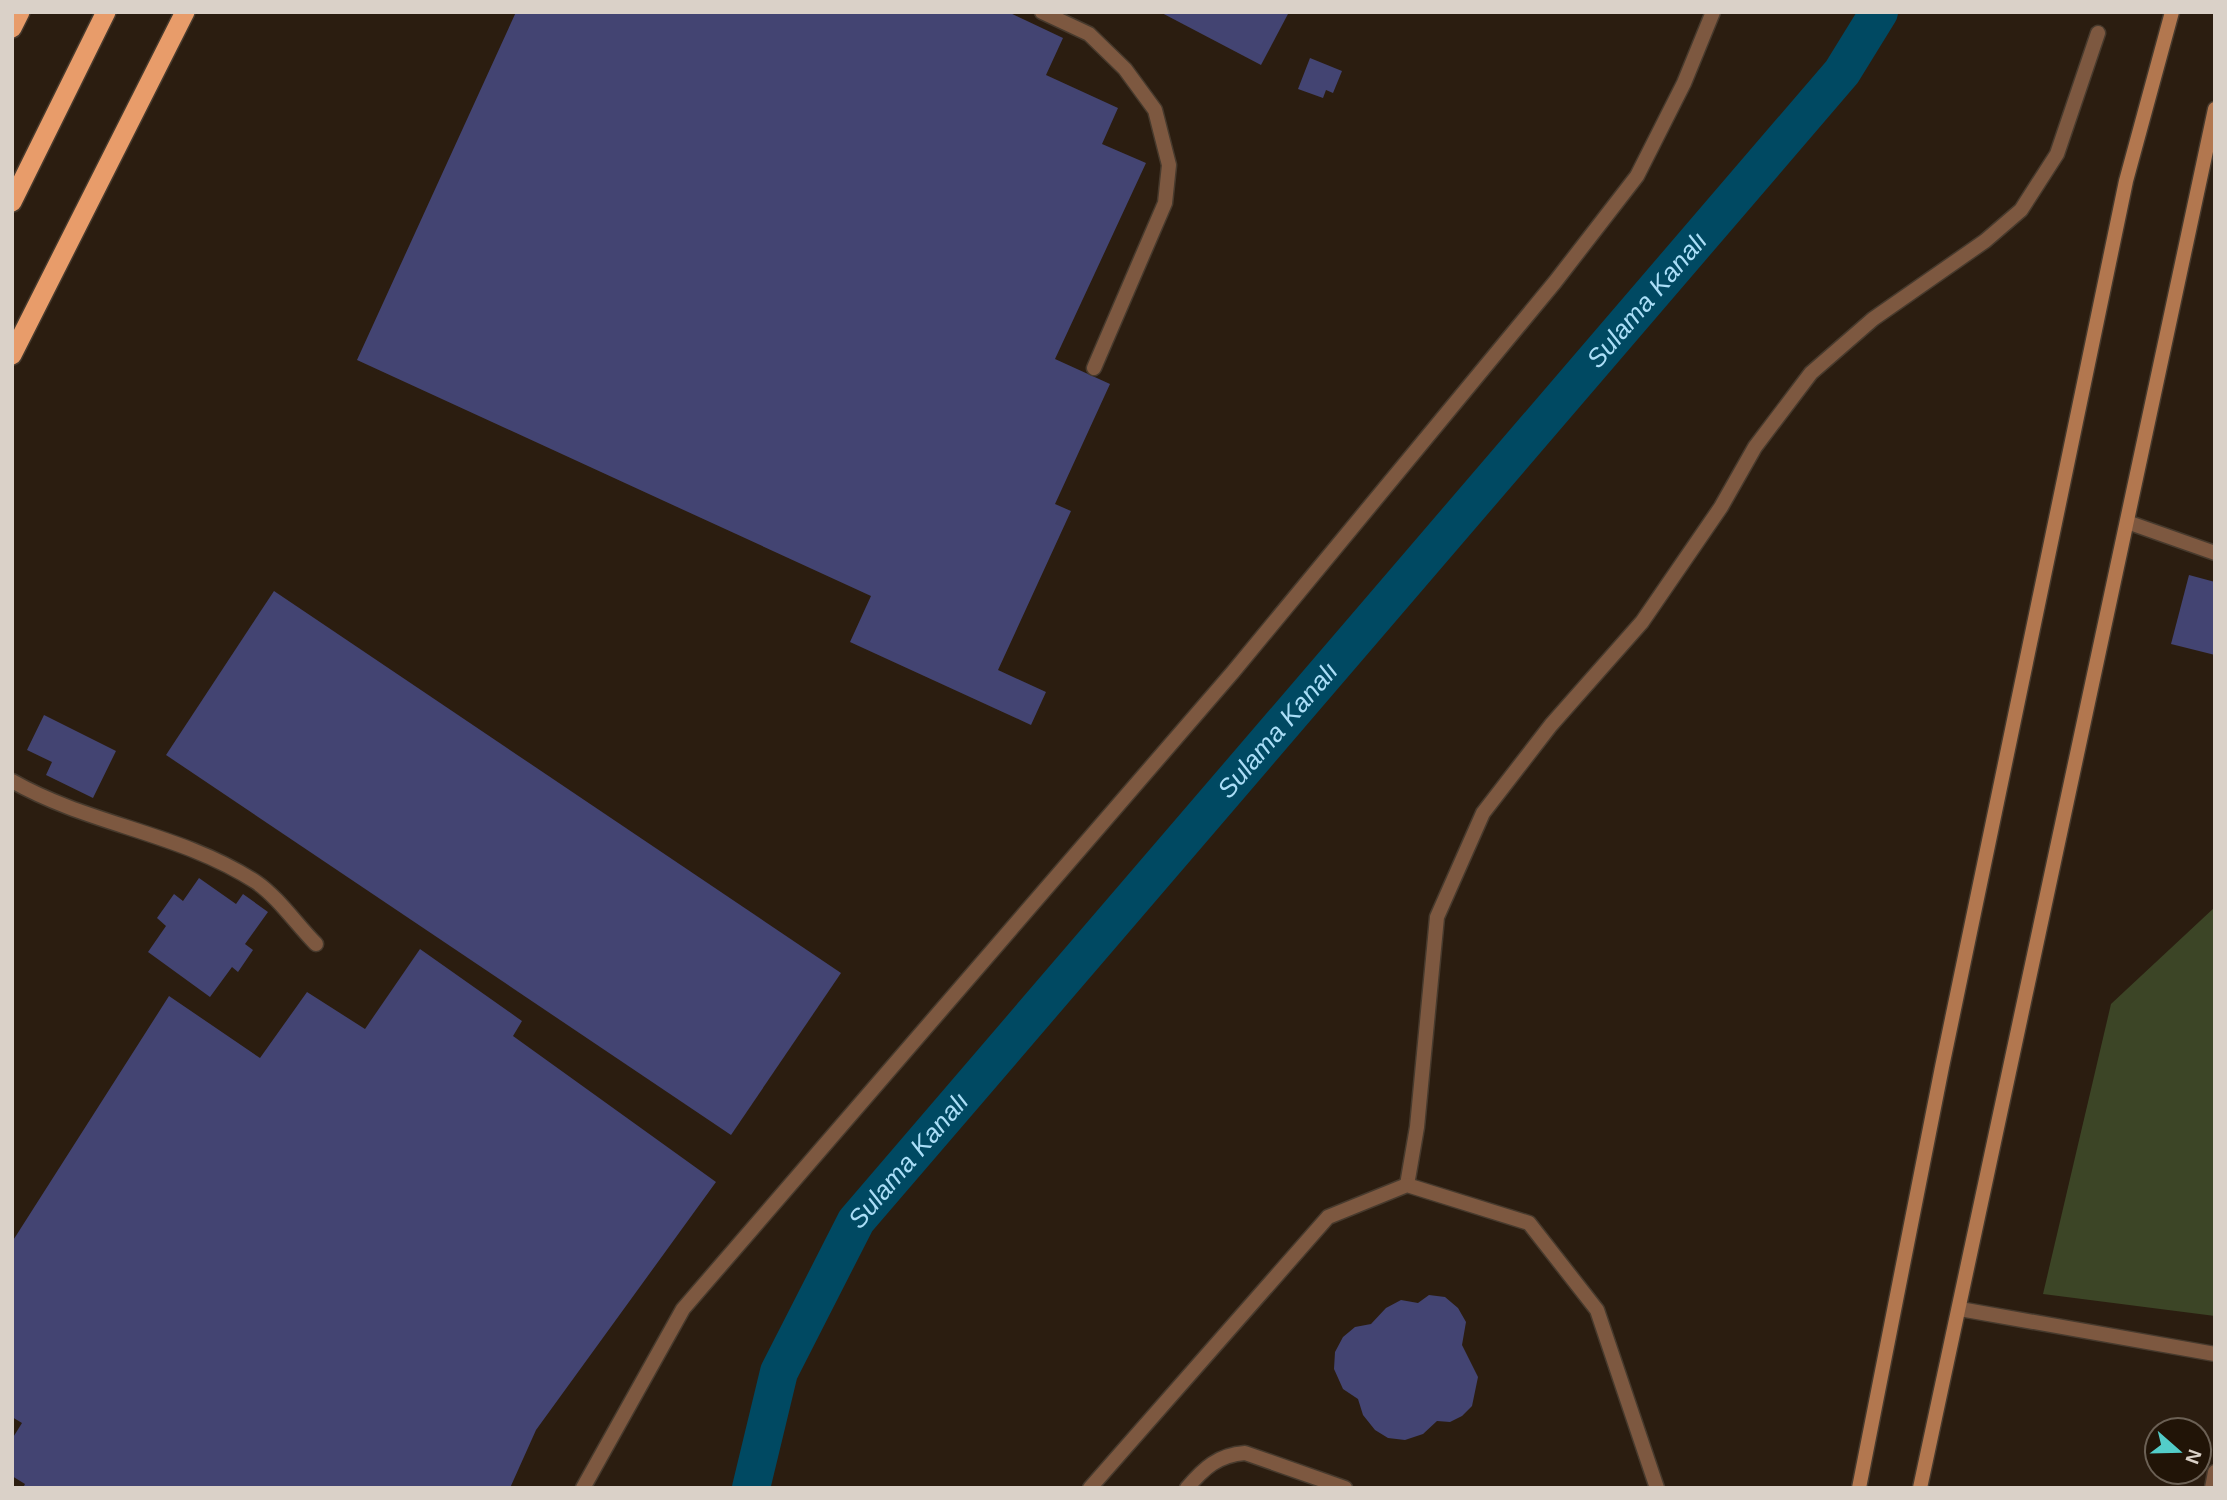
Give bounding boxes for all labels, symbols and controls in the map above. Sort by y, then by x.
water label: Sulama Kanalı [1580,226,1713,374]
water label: Sulama Kanalı [1211,656,1344,804]
water label: Sulama Kanalı [842,1086,975,1234]
north arrow [2143,1416,2213,1486]
text: N [2181,1447,2206,1467]

